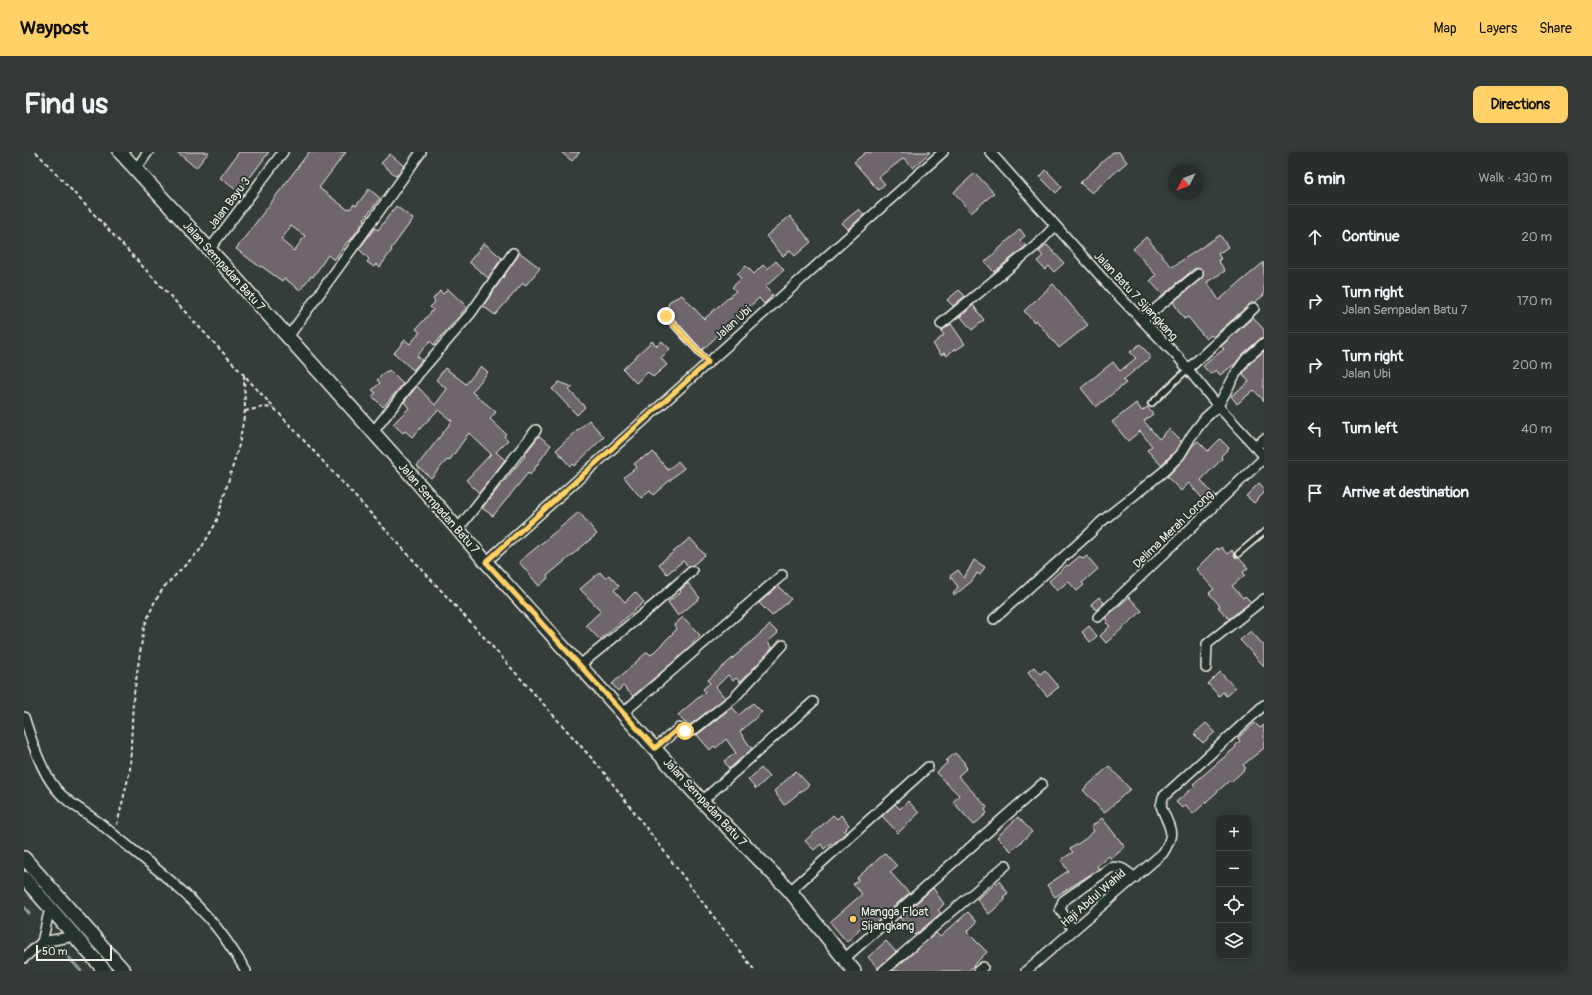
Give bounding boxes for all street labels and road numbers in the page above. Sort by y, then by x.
street label: Jalan Bayu 3 [205,174,254,232]
street label: Jalan Sempadan Batu 7 [179,218,268,315]
street label: Jalan Batu 7 Sijangkang [1090,249,1181,344]
street label: Jalan Ubi [712,303,755,344]
street label: Jalan Sempadan Batu 7 [395,460,483,557]
street label: Delima Merah Lorong [1130,487,1217,572]
street label: Jalan Sempadan Batu 7 [660,755,750,850]
street label: Haji Abdul Wahid [1058,866,1129,931]

